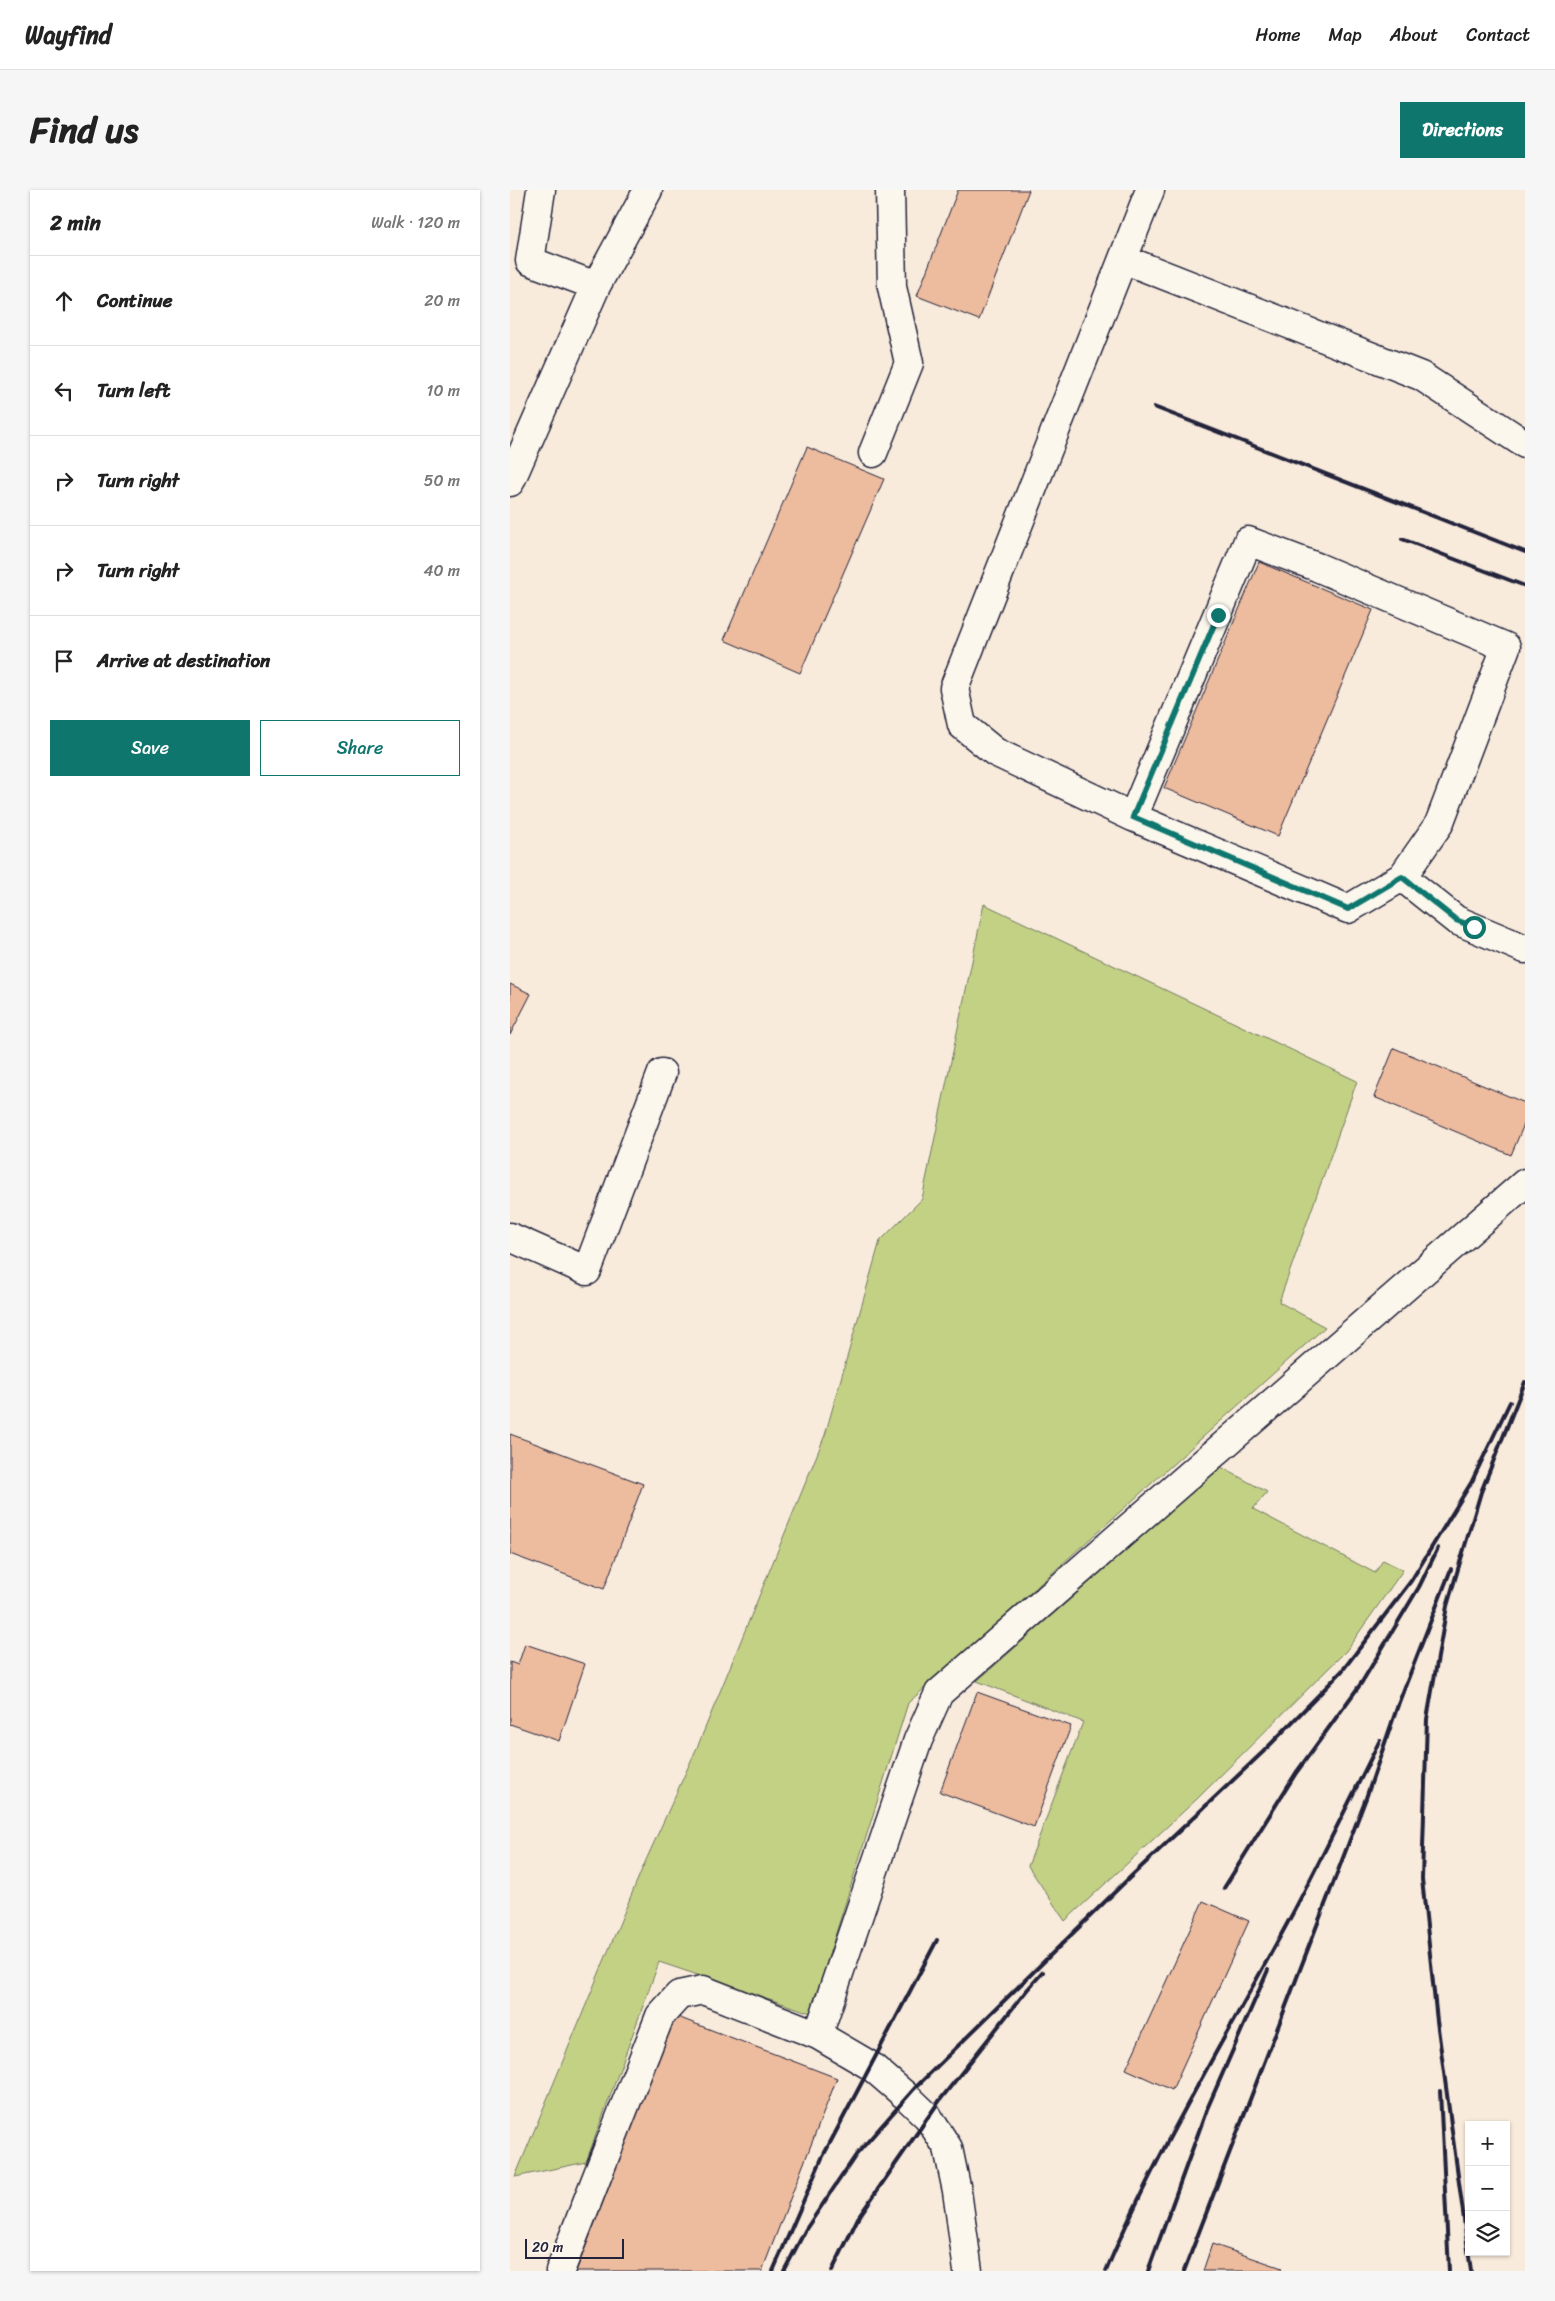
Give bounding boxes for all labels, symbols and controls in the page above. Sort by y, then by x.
text: Wayfind [25,14,111,56]
text: Home [1256,19,1301,51]
text: Map [1329,19,1362,51]
text: About [1390,19,1438,51]
text: Contact [1466,19,1530,51]
text: Find us [30,99,138,161]
button: Directions [1400,102,1525,158]
text: 2 min [50,204,101,242]
text: Walk · 120 m [371,208,460,237]
text: Continue [97,284,173,317]
text: 20 m [424,286,460,315]
icon: ahead [50,287,78,315]
text: Turn left [97,374,170,407]
text: 10 m [427,376,460,405]
icon: left [50,377,78,405]
text: Turn right [97,464,179,497]
text: 50 m [424,466,460,495]
icon: right [50,467,78,495]
text: Turn right [97,554,179,587]
text: 40 m [423,556,460,585]
icon: right [50,557,78,585]
route end [1207,604,1230,627]
text: Arrive at destination [97,644,270,677]
icon: arrive [50,647,78,675]
button: Save [50,720,250,776]
button: Share [260,720,460,776]
route start [1463,916,1486,939]
map controls [1465,2121,1510,2256]
button: + [1465,2121,1510,2166]
button: − [1465,2166,1510,2211]
button: layers [1465,2211,1510,2256]
text: 20 m [532,2235,563,2260]
scale bar [525,2236,624,2259]

